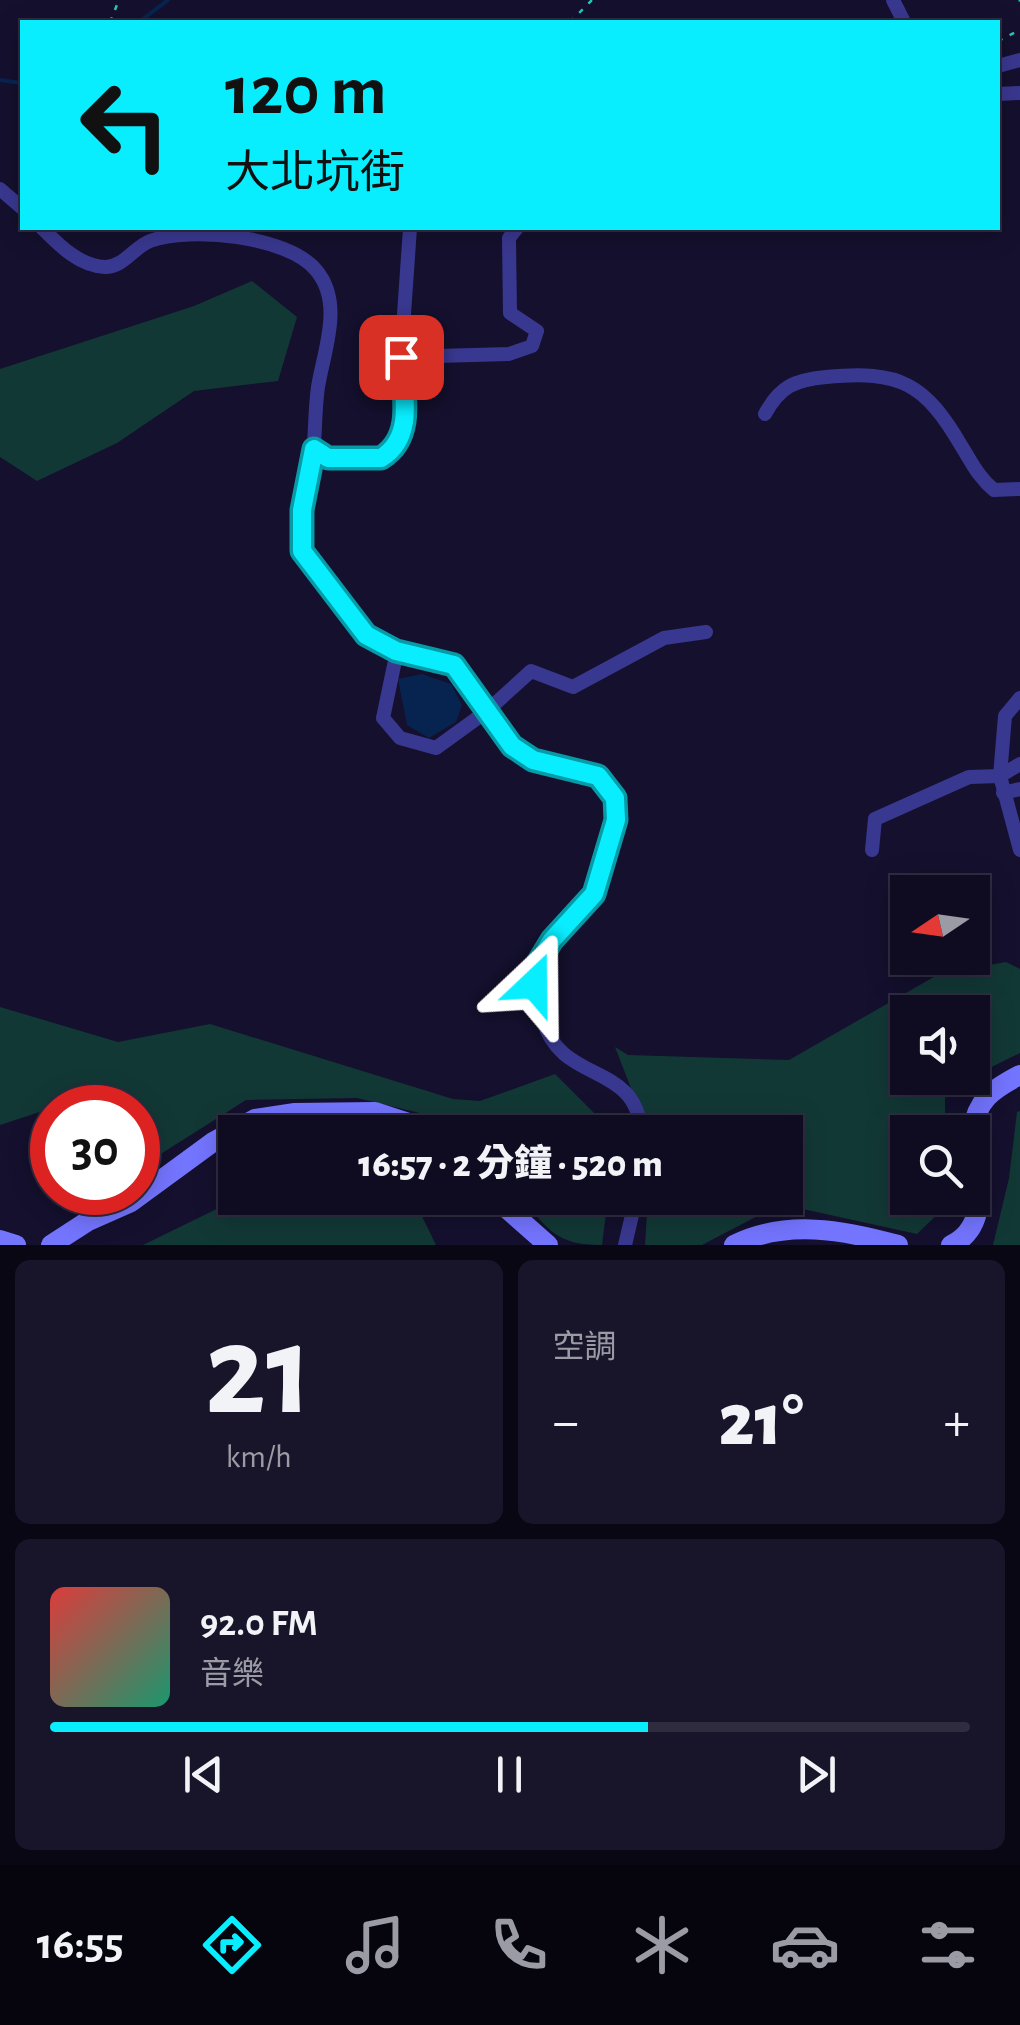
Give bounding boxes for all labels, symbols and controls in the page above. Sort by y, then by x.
text: 120 m [225,57,387,127]
icon: left [60,60,190,190]
text: 大北坑街 [225,151,405,196]
pin [359,315,444,400]
icon: arrive [374,330,429,385]
north arrow [890,875,990,975]
map controls [890,875,990,1215]
position arrow [482,932,586,1036]
button: sound [890,995,990,1095]
speed limit sign: 30 [30,1085,160,1215]
button: search [890,1115,990,1215]
text: 16:57 · 2 分鐘 · 520 m [358,1146,663,1184]
text: 21 [205,1308,313,1438]
text: 空調 [553,1331,617,1363]
text: 21° [719,1384,804,1459]
text: − [553,1395,579,1450]
text: + [944,1395,970,1450]
text: km/h [226,1441,292,1473]
text: 92.0 FM [200,1605,318,1643]
text: 音樂 [200,1658,264,1690]
icon: previous [176,1747,231,1802]
icon: pause [482,1747,537,1802]
icon: next [789,1747,844,1802]
icon: directions [197,1910,267,1980]
icon: music [340,1910,410,1980]
icon: phone [484,1910,554,1980]
icon: climate [627,1910,697,1980]
icon: car [770,1910,840,1980]
icon: filters [913,1910,983,1980]
text: 16:55 [37,1922,124,1967]

